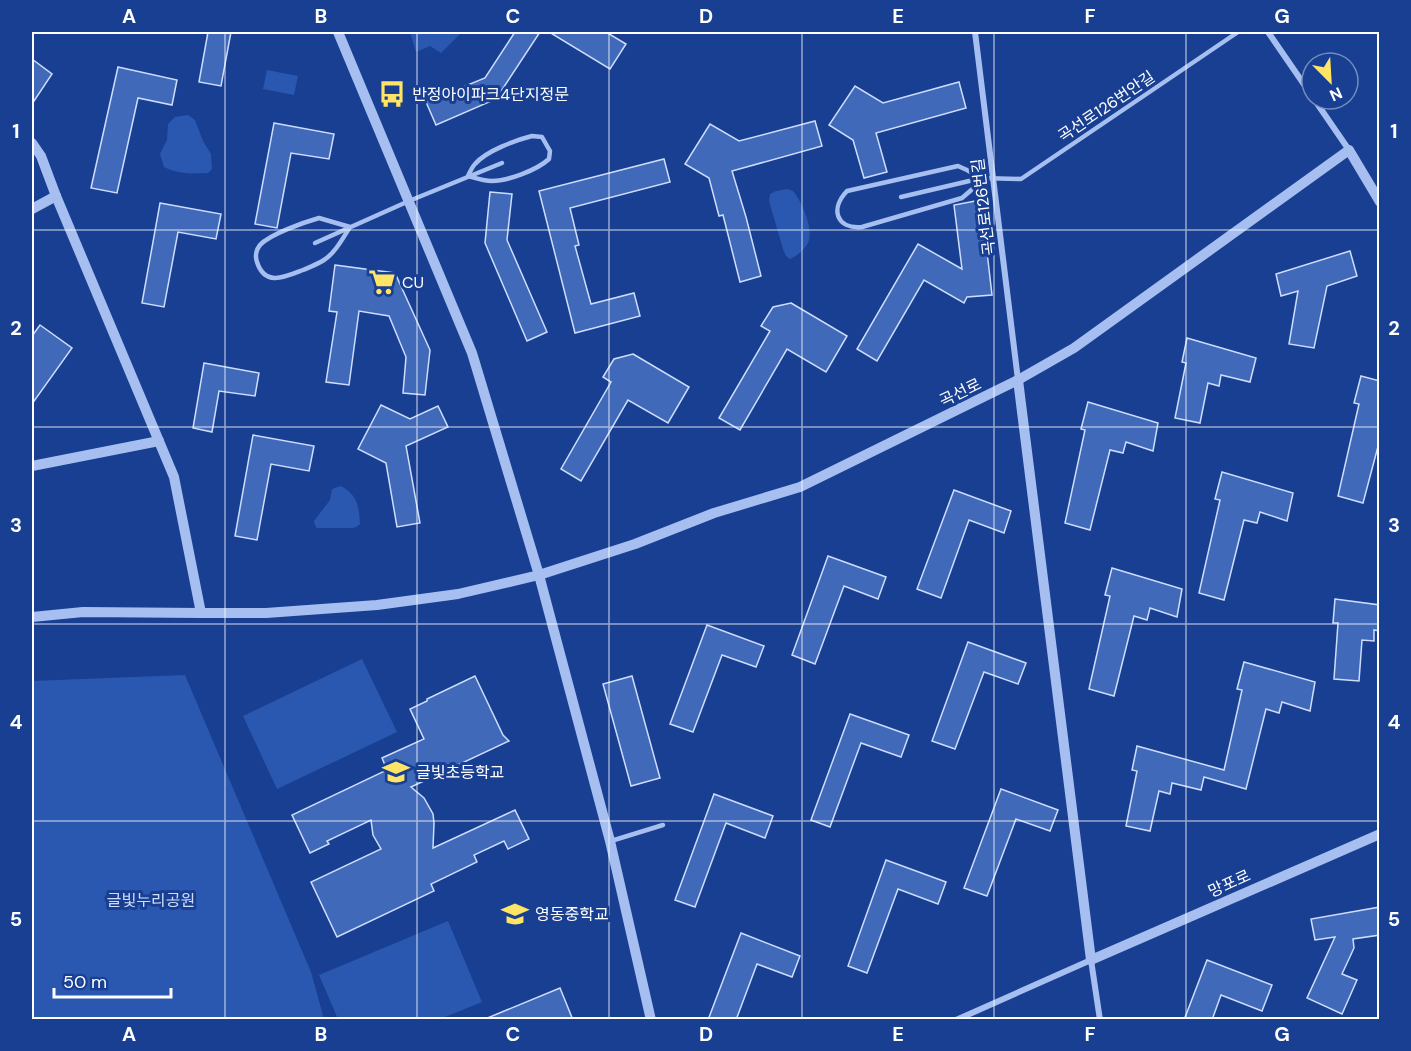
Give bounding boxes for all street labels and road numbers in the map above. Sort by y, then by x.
street label: 곡선로126번안길 [1054,66,1159,147]
street label: 곡선로126번길 [967,157,1000,257]
street label: 곡선로 [936,373,985,412]
street label: 망포로 [1205,865,1254,902]

